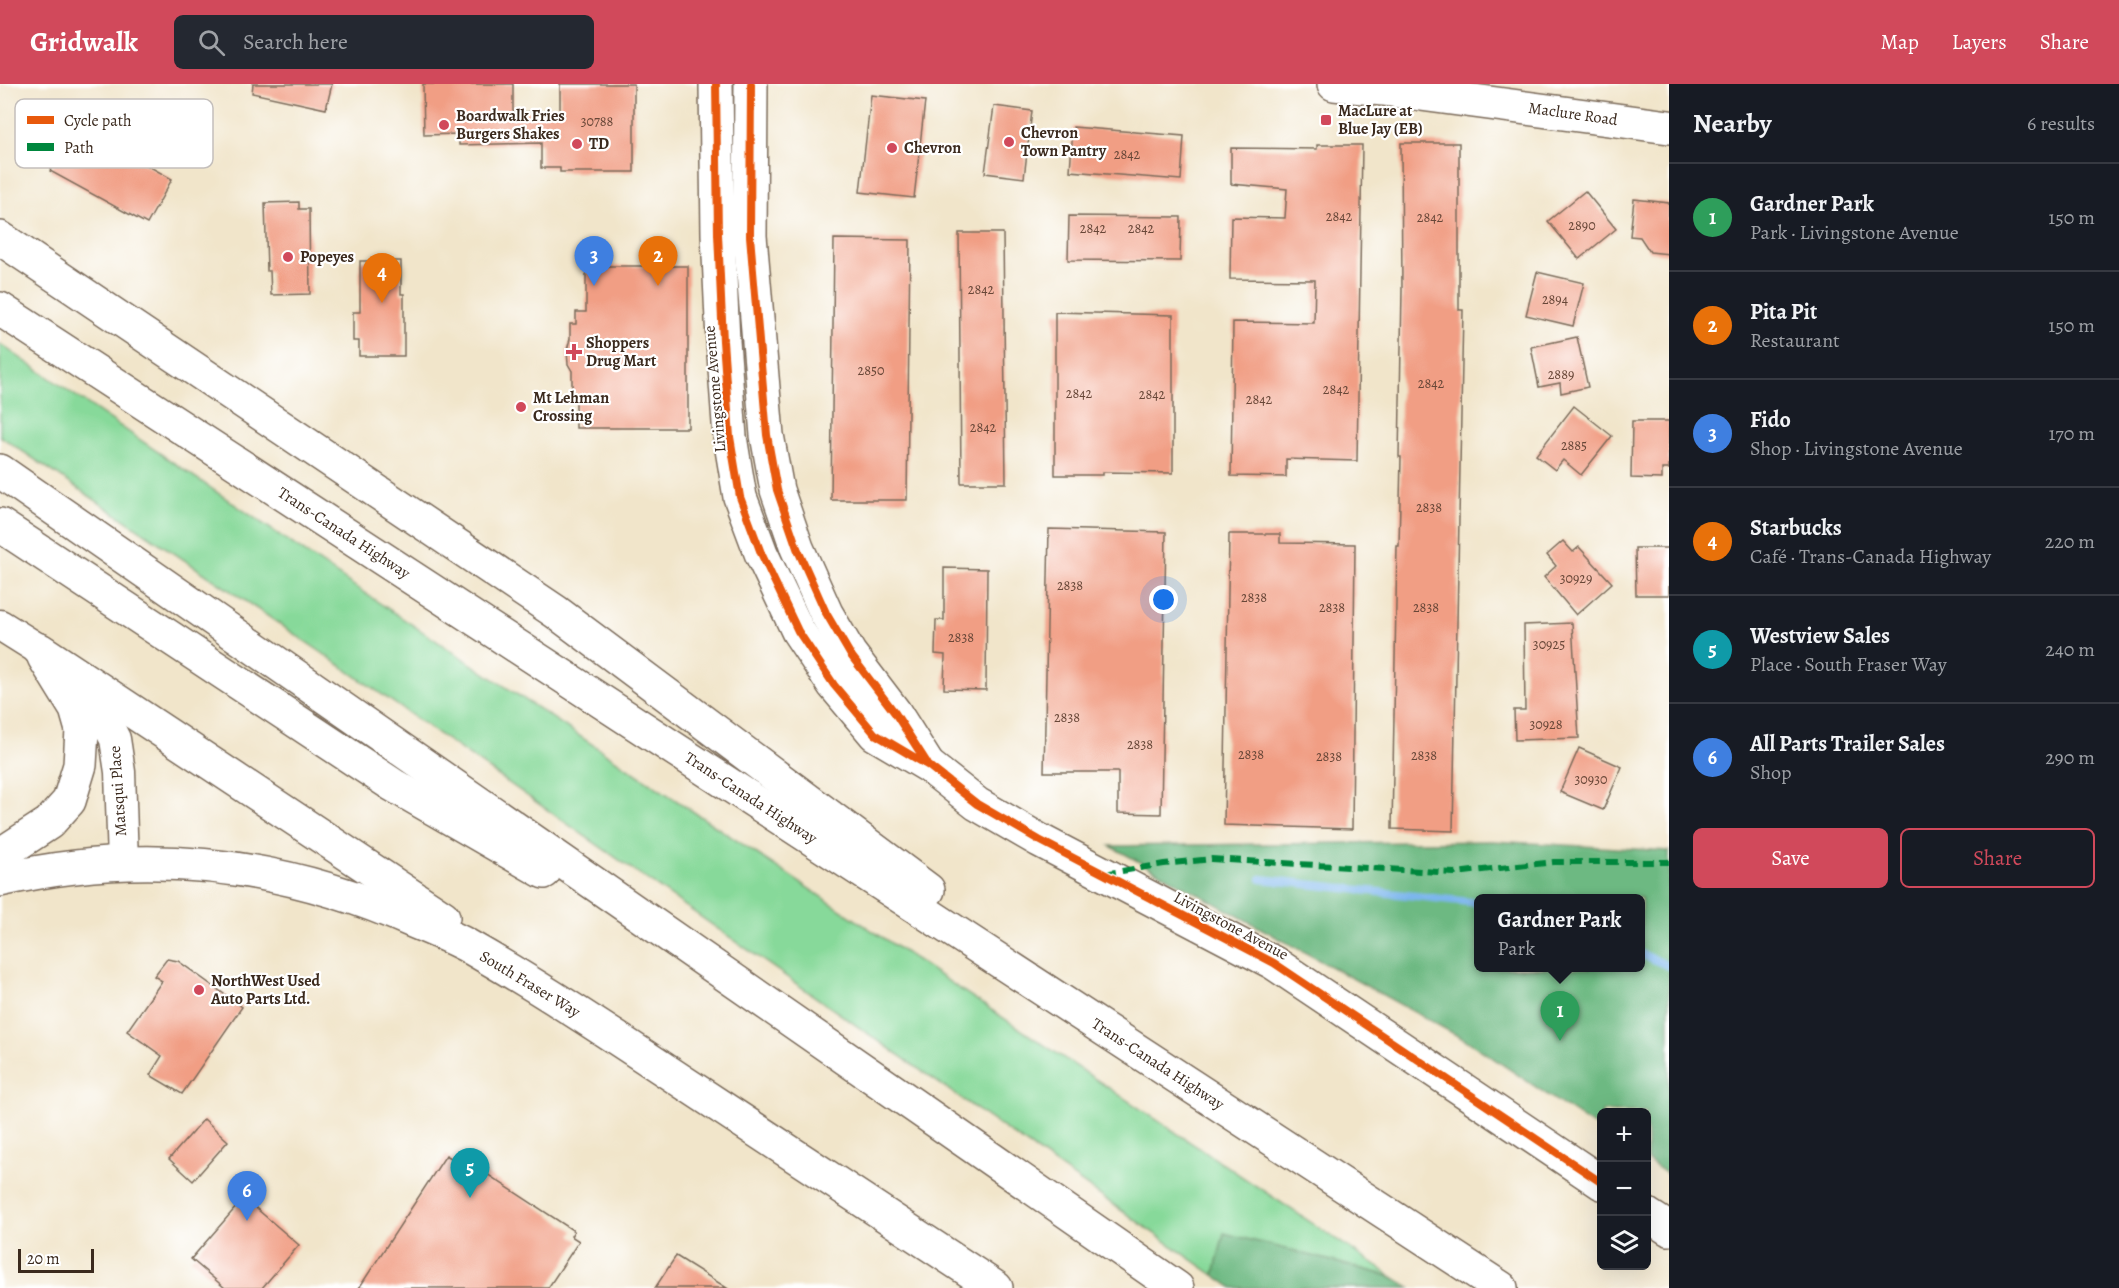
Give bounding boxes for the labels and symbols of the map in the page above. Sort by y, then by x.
street label: Maclure Road [1527,97,1619,131]
legend [15,99,213,168]
place label: MacLure at Blue Jay (EB) [1338,100,1423,140]
place label: Boardwalk Fries Burgers Shakes [456,105,565,145]
text: Cycle path [64,110,132,132]
house number: 30788 [581,112,614,131]
marker: MacLure at Blue Jay (EB) [1319,113,1333,127]
marker: Boardwalk Fries Burgers Shakes [437,118,451,132]
place label: Chevron Town Pantry [1021,122,1107,162]
place label: TD [589,133,609,155]
marker: Chevron Town Pantry [1002,135,1016,149]
text: Path [64,137,94,159]
marker: TD [570,137,584,151]
place label: Chevron [904,137,961,159]
marker: Chevron [885,141,899,155]
house number: 2842 [1114,145,1141,164]
house number: 2842 [1326,207,1353,226]
house number: 2842 [1417,208,1444,227]
house number: 2890 [1568,216,1596,235]
house number: 2842 [1080,219,1107,238]
house number: 2842 [1128,219,1155,238]
pin: 3 [574,236,614,286]
pin: 2 [638,236,678,286]
place label: Popeyes [300,246,354,268]
marker: Popeyes [281,250,295,264]
pin: 4 [362,254,401,303]
house number: 2842 [968,280,995,299]
house number: 2894 [1542,290,1568,309]
street label: Livingstone Avenue [698,325,732,453]
place label: Shoppers Drug Mart [586,332,657,372]
marker: Shoppers Drug Mart [567,345,581,359]
house number: 2850 [858,361,884,380]
house number: 2889 [1548,365,1574,384]
house number: 2842 [1418,374,1445,393]
house number: 2842 [1323,380,1350,399]
house number: 2842 [1066,384,1093,403]
house number: 2842 [1139,385,1166,404]
place label: Mt Lehman Crossing [533,387,609,427]
house number: 2842 [1246,390,1273,409]
marker: Mt Lehman Crossing [514,400,528,414]
house number: 2842 [970,418,997,437]
house number: 2885 [1561,436,1587,455]
street label: Trans-Canada Highway [273,482,415,585]
house number: 2838 [1416,498,1442,517]
house number: 30929 [1560,569,1592,588]
house number: 2838 [1057,576,1083,595]
your location [1149,585,1178,614]
house number: 2838 [1241,588,1267,607]
house number: 2838 [1319,598,1345,617]
house number: 2838 [1413,598,1439,617]
house number: 2838 [948,628,974,647]
house number: 30925 [1533,635,1565,654]
house number: 2838 [1054,708,1080,727]
house number: 30928 [1529,715,1563,734]
house number: 2838 [1127,735,1153,754]
street label: Matsqui Place [104,745,132,837]
house number: 2838 [1238,745,1264,764]
house number: 2838 [1411,746,1437,765]
street label: Trans-Canada Highway [680,747,822,850]
house number: 2838 [1316,747,1342,766]
house number: 30930 [1575,770,1607,789]
street label: Livingstone Avenue [1170,886,1292,966]
street label: South Fraser Way [476,945,585,1023]
place label: NorthWest Used Auto Parts Ltd. [210,970,321,1010]
marker: NorthWest Used Auto Parts Ltd. [192,983,206,997]
pin: 1 [1540,992,1580,1041]
street label: Trans-Canada Highway [1087,1013,1229,1116]
pin: 5 [450,1148,490,1198]
pin: 6 [228,1172,266,1221]
scale bar [18,1246,94,1274]

